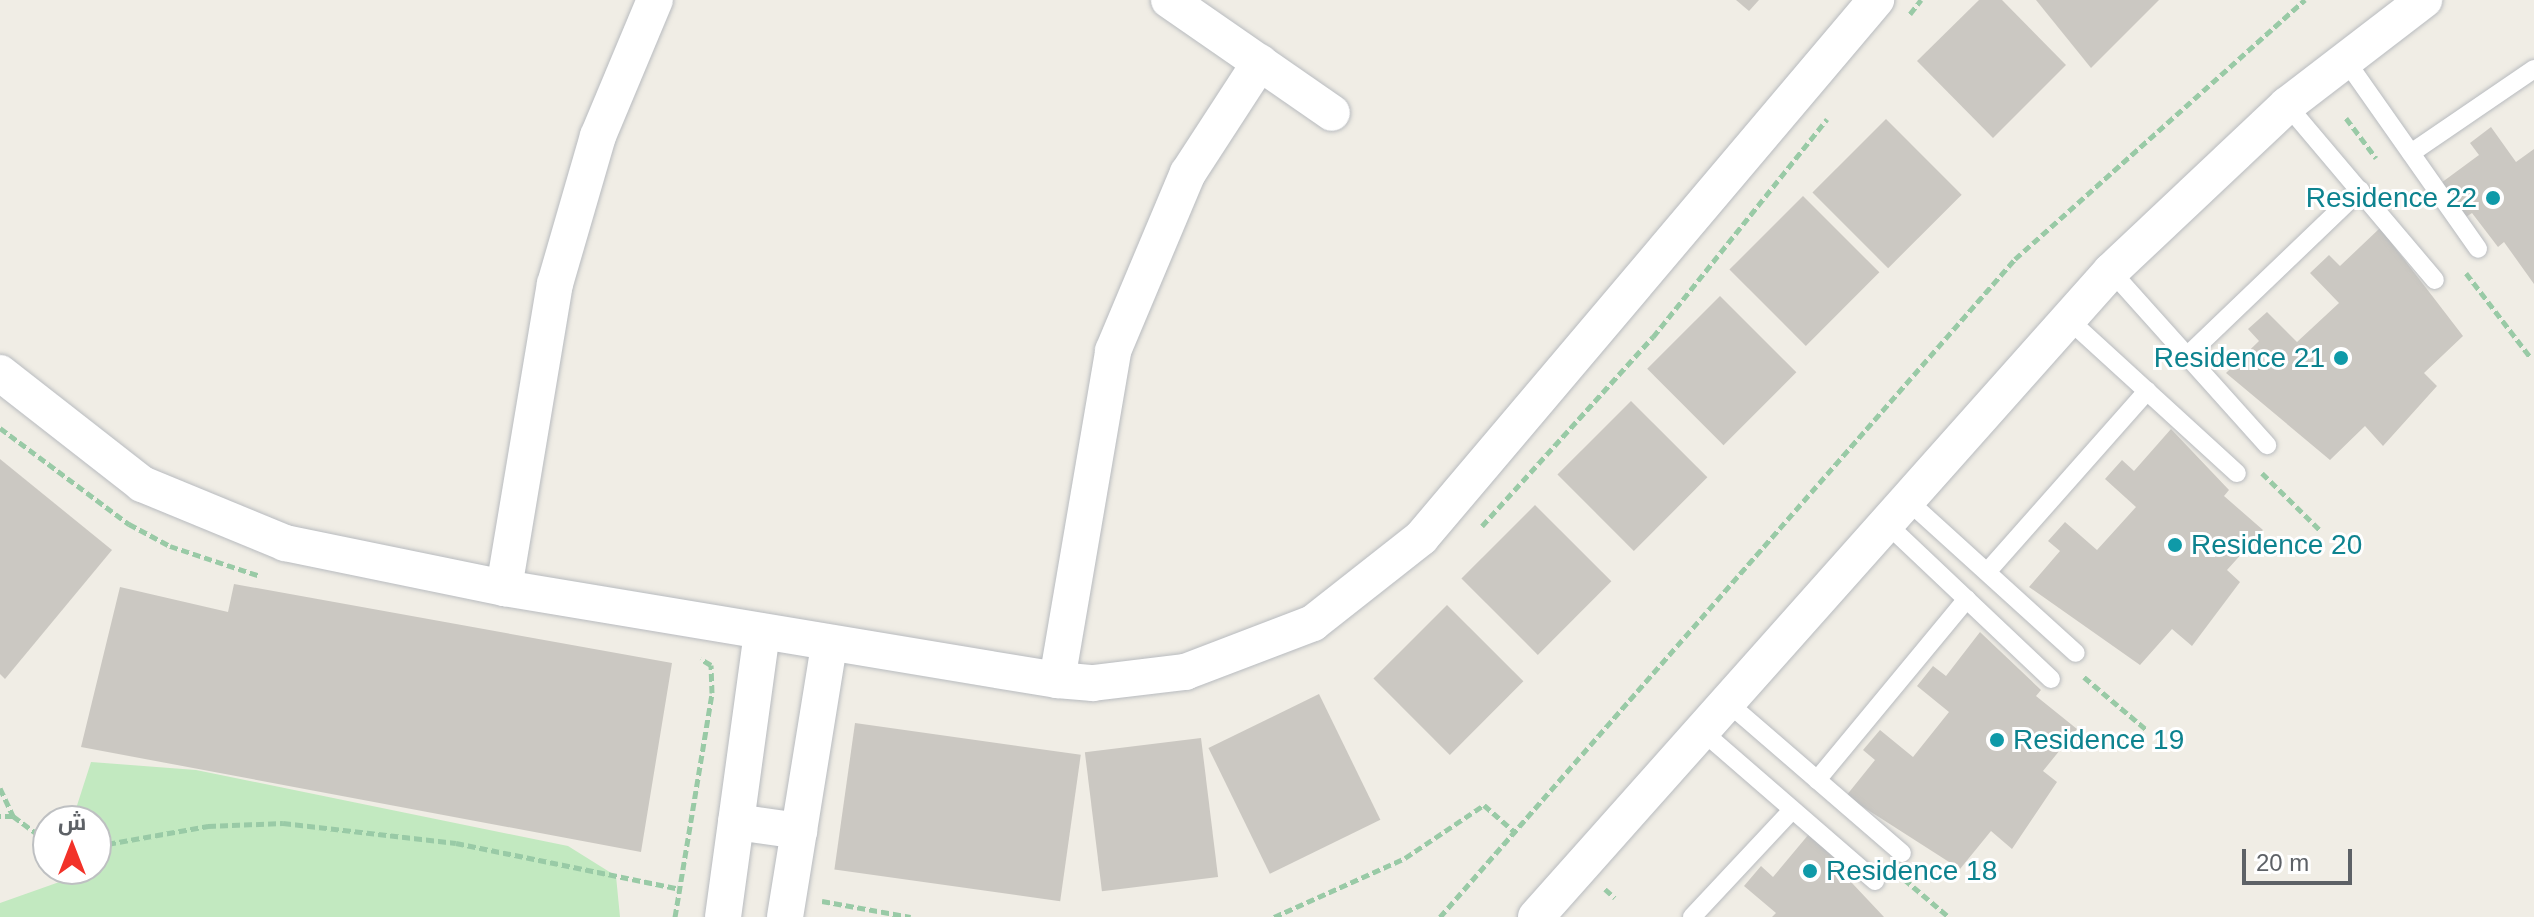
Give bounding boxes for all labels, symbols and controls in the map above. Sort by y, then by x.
place label: Residence 22 [2306,181,2477,215]
marker: Residence 22 [2484,189,2502,207]
place label: Residence 21 [2154,341,2325,375]
marker: Residence 21 [2332,349,2350,367]
place label: Residence 20 [2191,528,2362,562]
marker: Residence 20 [2166,536,2184,554]
place label: Residence 19 [2013,723,2184,757]
marker: Residence 19 [1988,731,2006,749]
north arrow [32,805,112,885]
text: ش [58,810,86,835]
scale bar [2246,833,2356,883]
text: 20 m [2256,849,2309,876]
place label: Residence 18 [1826,854,1997,888]
marker: Residence 18 [1801,862,1819,880]

